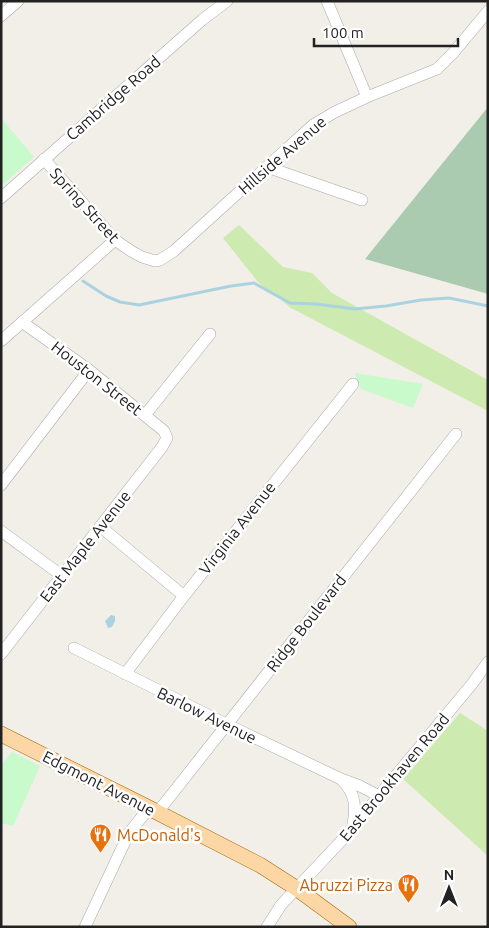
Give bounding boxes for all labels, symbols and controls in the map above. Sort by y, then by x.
scale bar [314,15,458,47]
text: 100 m [322,24,364,41]
street label: Cambridge Road [62,52,164,144]
street label: Hillside Avenue [235,112,329,198]
street label: Spring Street [47,164,124,247]
street label: Houston Street [48,337,146,419]
street label: Virginia Avenue [195,478,279,578]
street label: East Maple Avenue [36,487,134,605]
street label: Ridge Boulevard [263,571,349,675]
street label: Barlow Avenue [155,683,259,747]
street label: East Brookhaven Road [335,710,453,844]
street label: Edgmont Avenue [40,747,158,819]
restaurant icon: McDonald's [89,823,113,854]
place label: McDonald's [117,826,201,844]
north arrow [424,863,474,913]
text: N [444,867,454,883]
restaurant icon: Abruzzi Pizza [397,873,421,904]
place label: Abruzzi Pizza [299,876,393,894]

